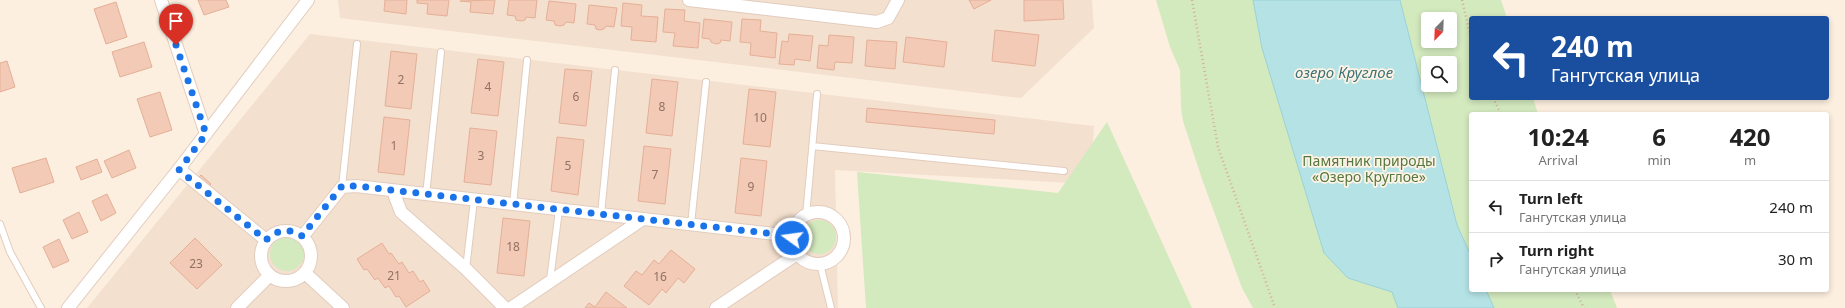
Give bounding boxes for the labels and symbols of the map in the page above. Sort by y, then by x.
pin [159,4,193,45]
north arrow [1421,12,1457,48]
water label: озеро Круглое [1295,62,1394,82]
house number: 2 [398,71,405,88]
house number: 4 [485,78,492,95]
house number: 6 [573,88,580,105]
house number: 8 [659,98,666,115]
house number: 10 [753,109,767,126]
house number: 1 [391,137,397,154]
house number: 3 [478,147,485,164]
park label: Памятник природы «Озеро Круглое» [1302,151,1436,186]
house number: 5 [565,157,572,174]
house number: 7 [652,166,659,183]
house number: 9 [748,178,755,195]
position arrow [771,217,813,259]
house number: 18 [506,238,520,255]
house number: 23 [189,255,203,272]
house number: 21 [387,267,401,284]
house number: 16 [653,268,667,285]

